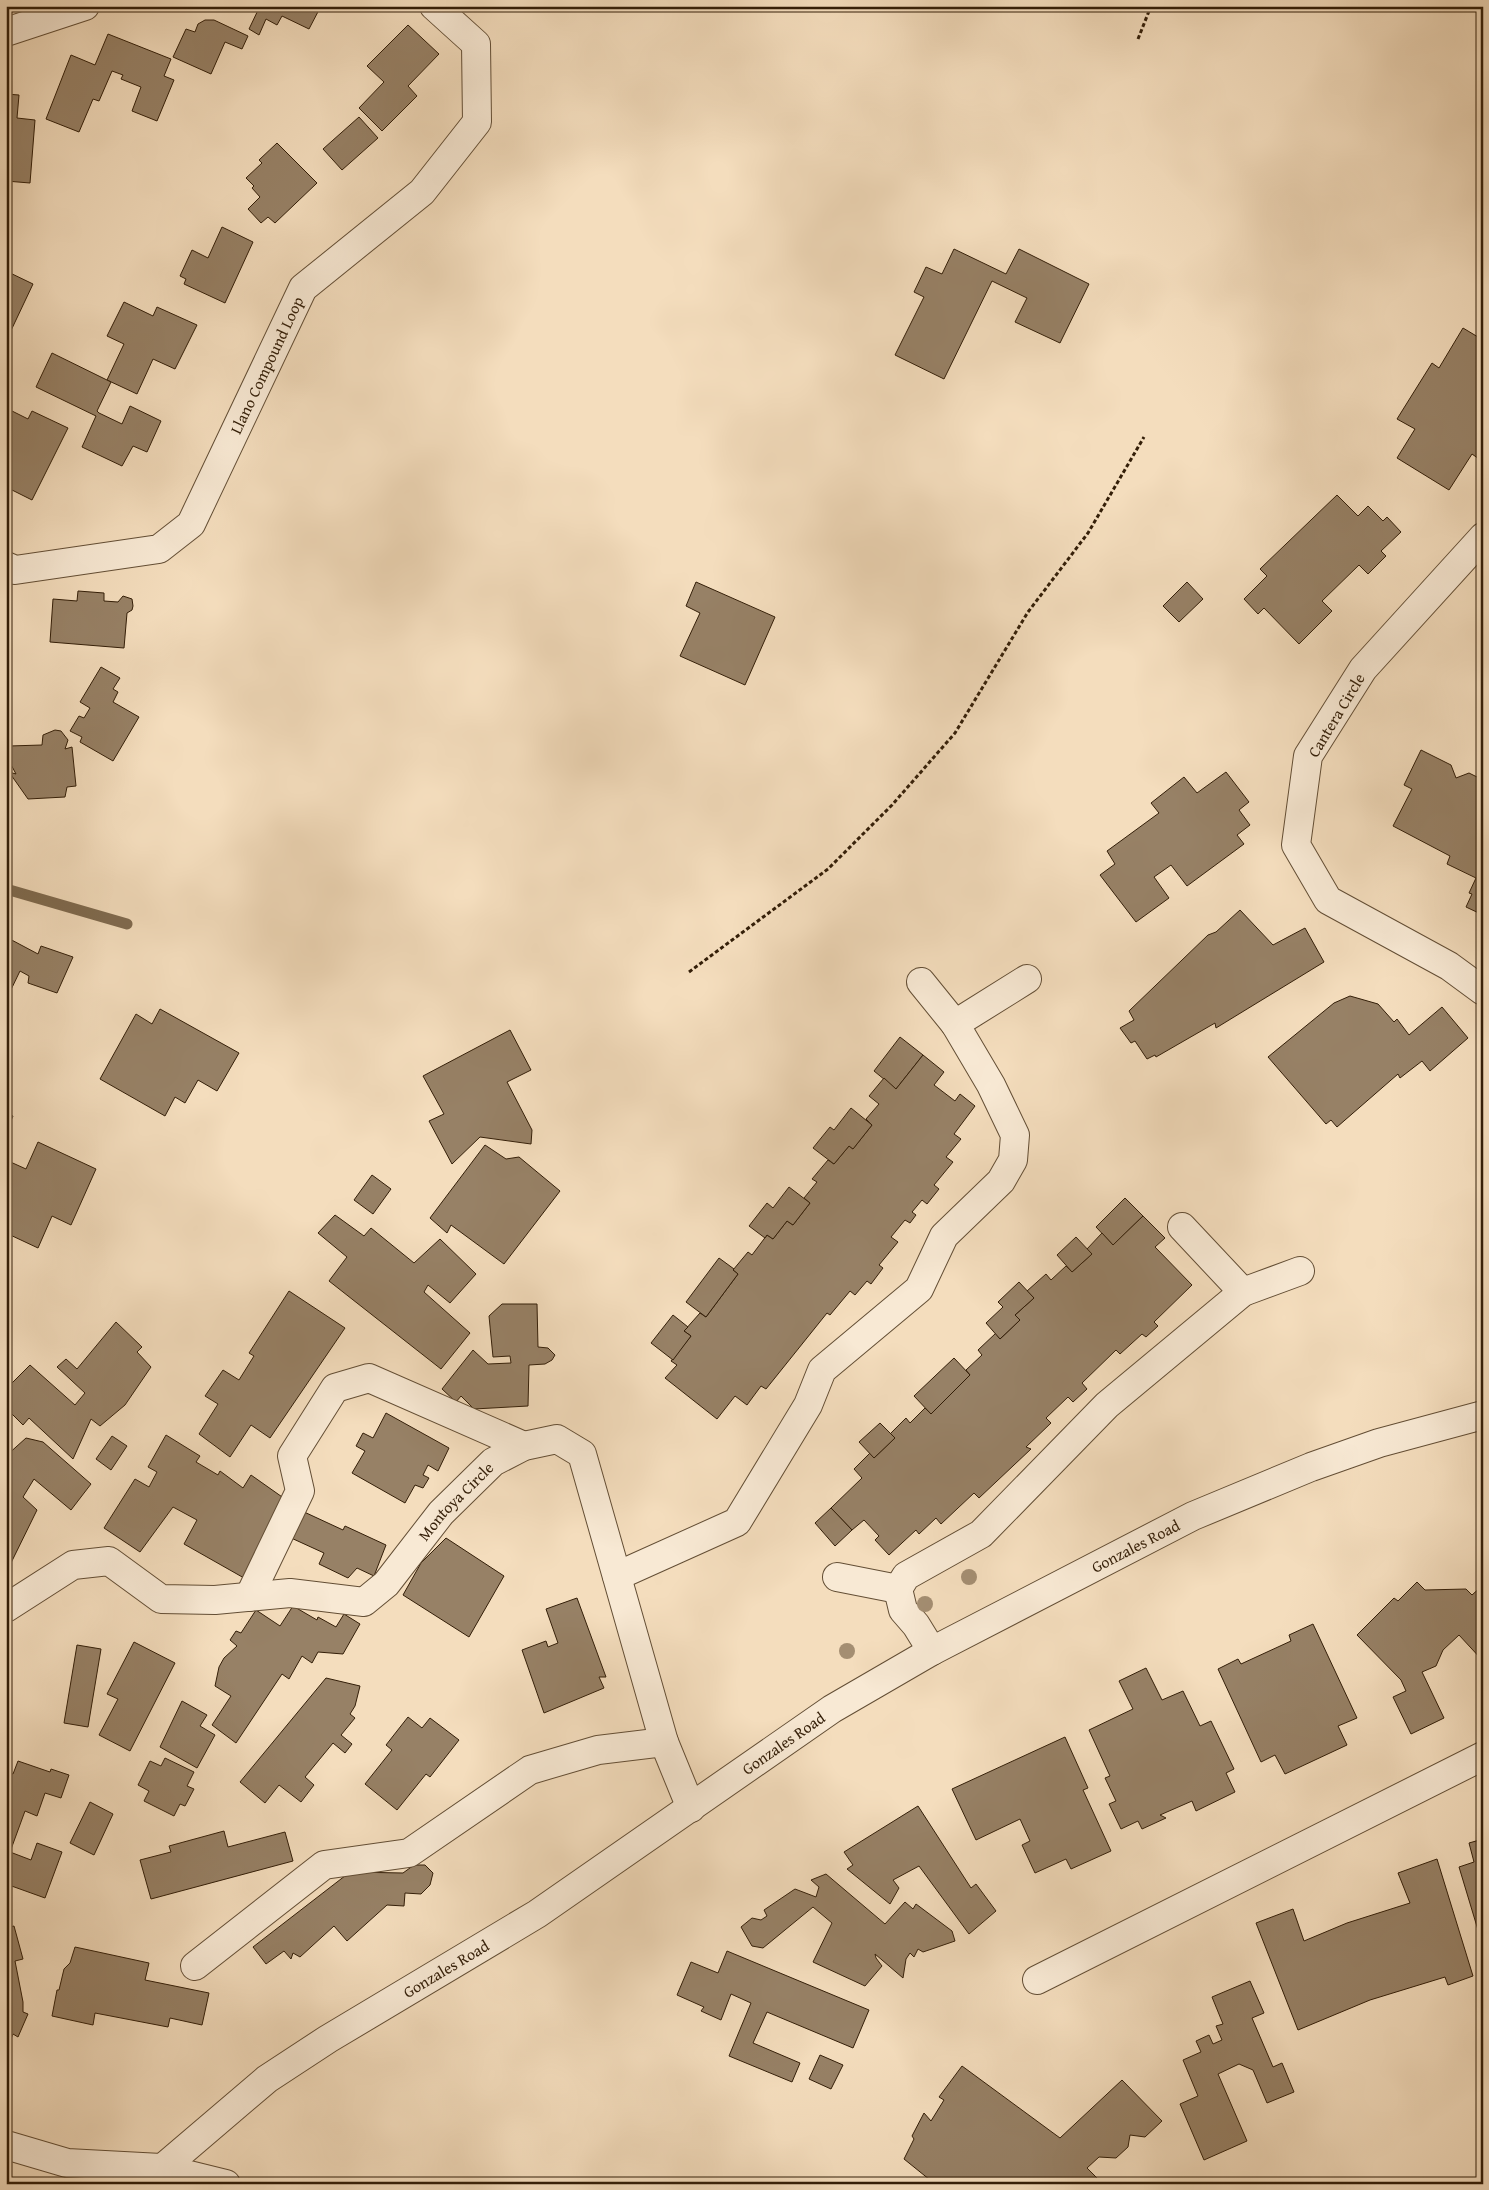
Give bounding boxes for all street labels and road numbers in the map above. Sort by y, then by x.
street label: Llano Compound Loop [224,292,310,438]
street label: Cantera Circle [1301,668,1371,762]
street label: Montoya Circle [412,1456,499,1546]
street label: Gonzales Road [1087,1513,1184,1579]
street label: Gonzales Road [737,1705,830,1780]
street label: Gonzales Road [398,1933,494,2004]

